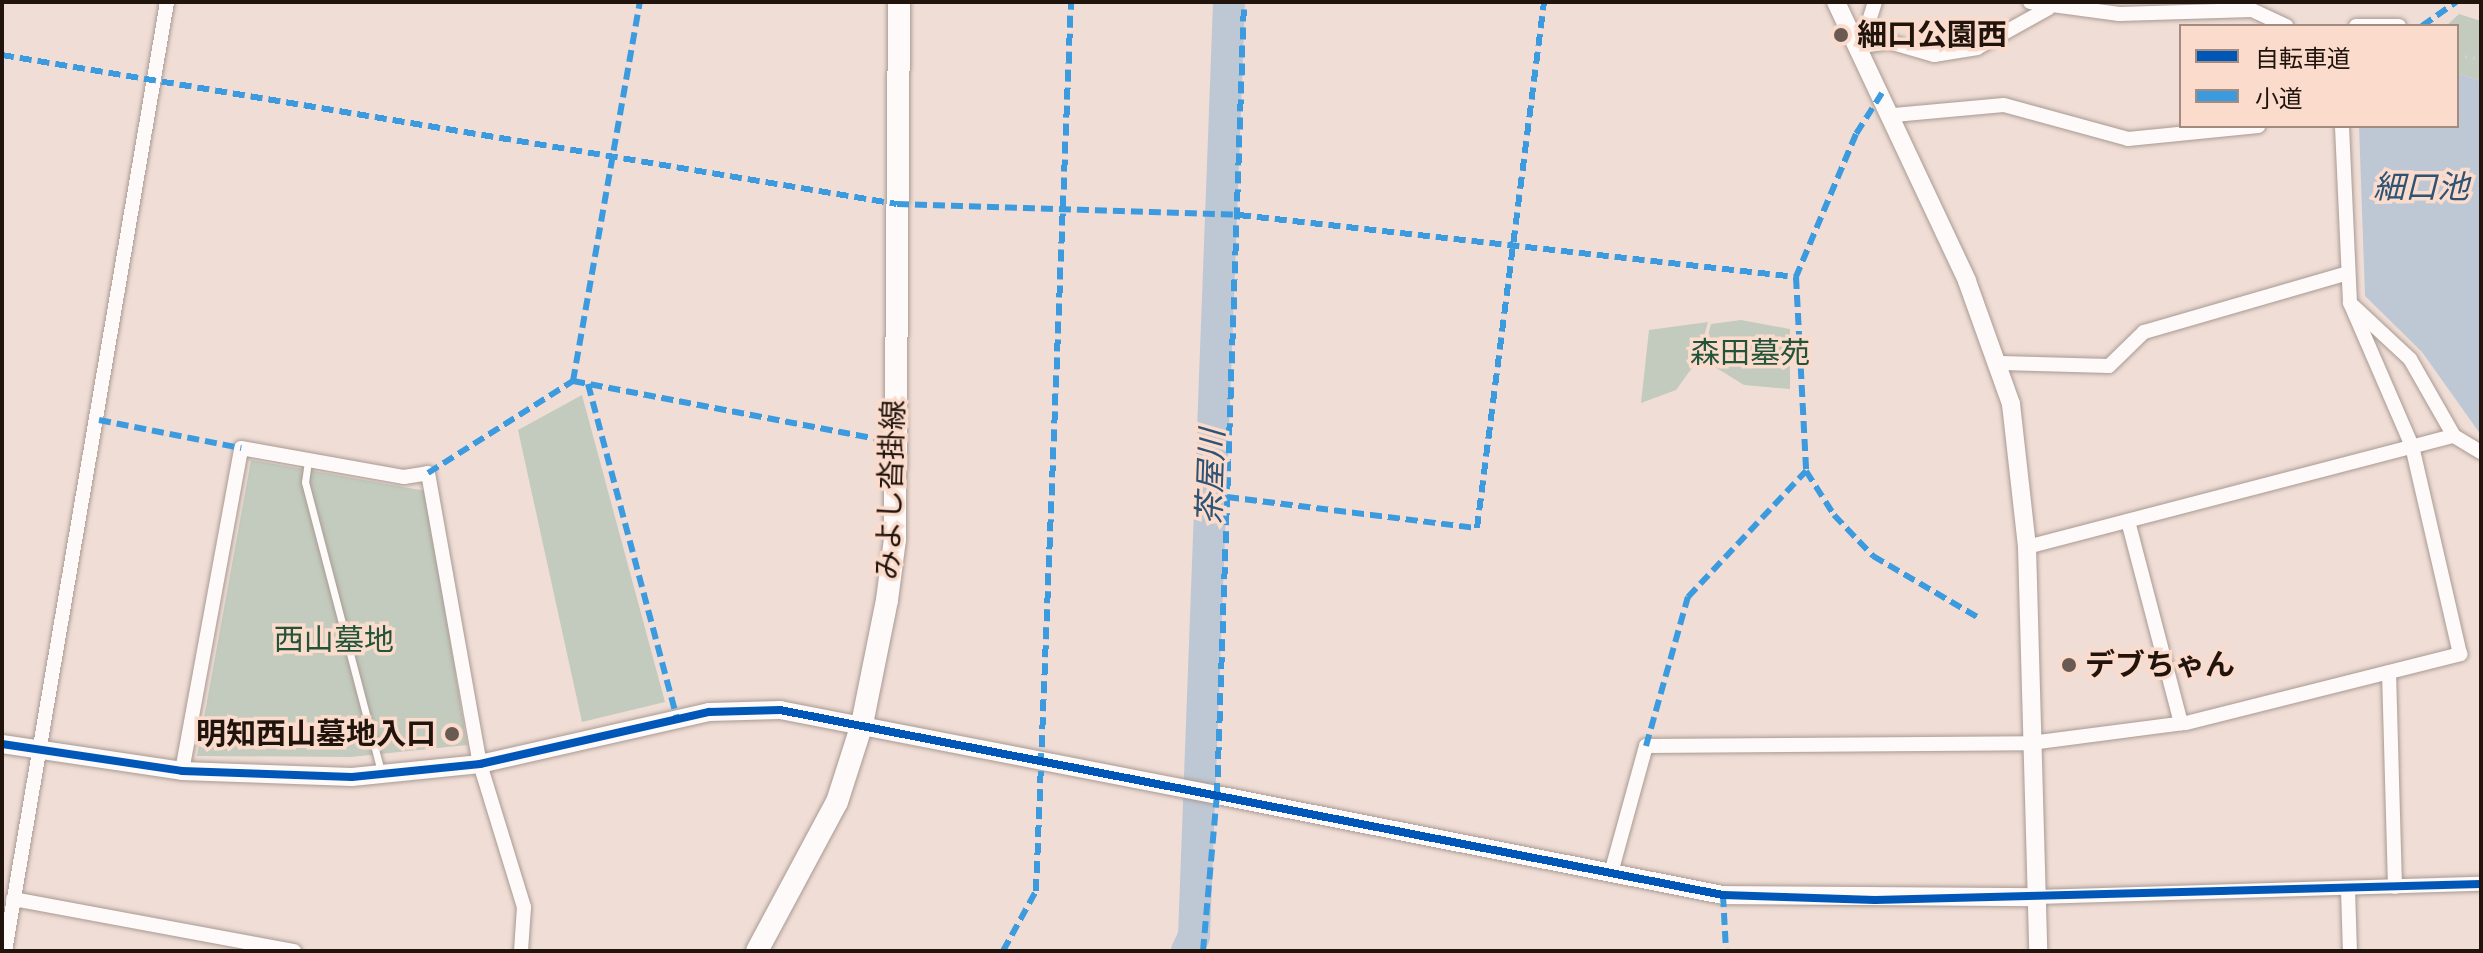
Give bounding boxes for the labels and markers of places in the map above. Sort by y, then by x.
place label: 細口公園西 [1857,17,2007,53]
marker: 細口公園西 [1832,26,1850,44]
place label: デブちゃん [2085,647,2235,683]
marker: デブちゃん [2060,656,2078,674]
place label: 明知西山墓地入口 [196,716,436,752]
marker: 明知西山墓地入口 [443,725,461,743]

